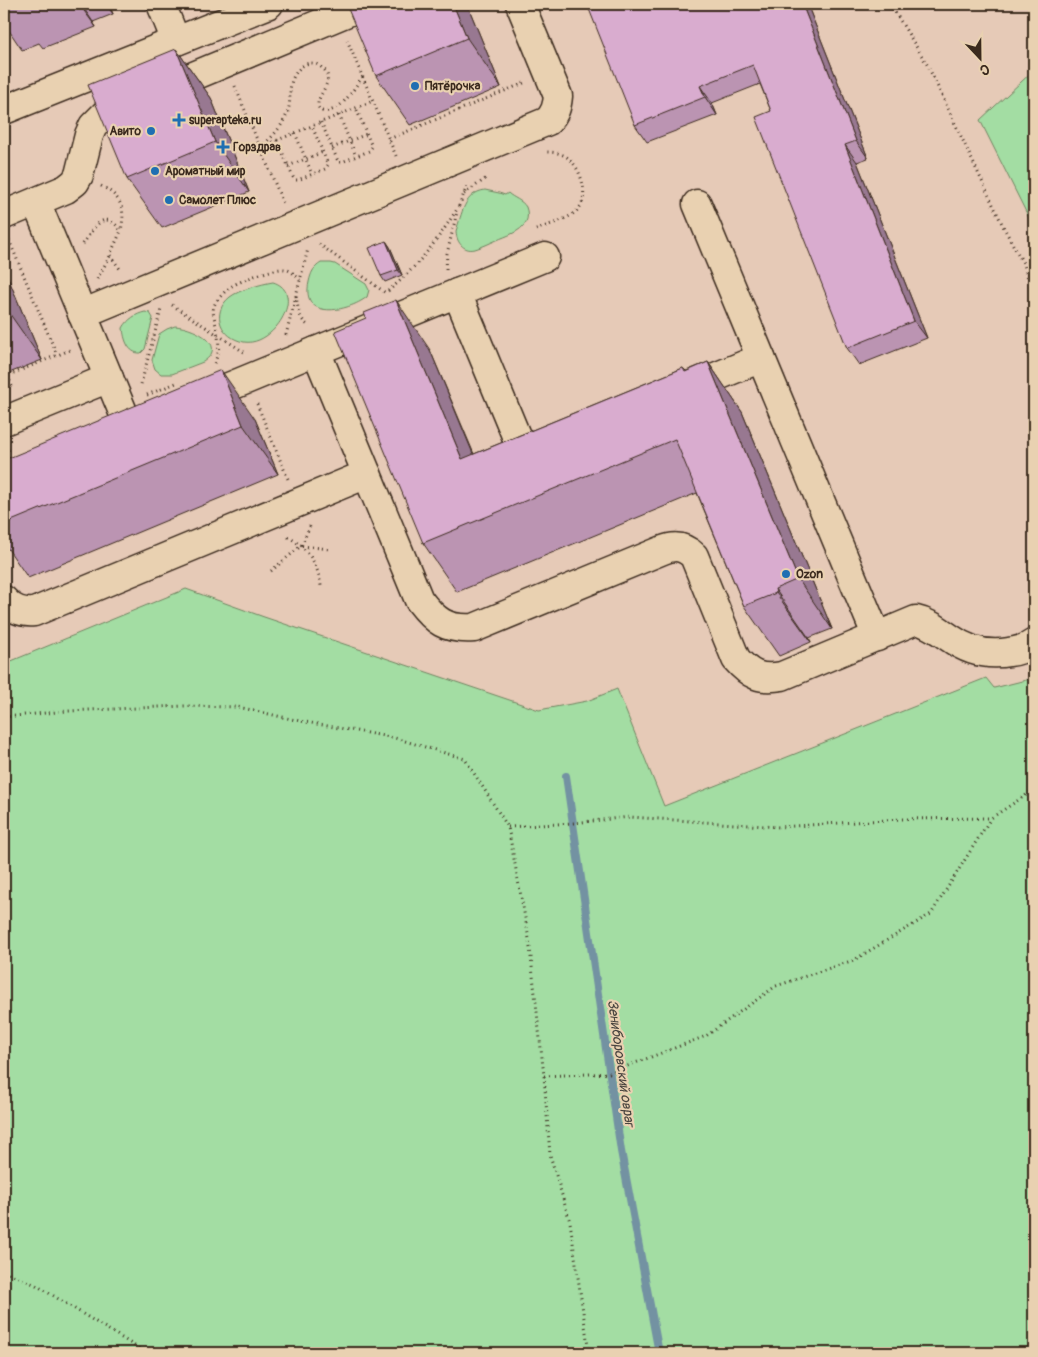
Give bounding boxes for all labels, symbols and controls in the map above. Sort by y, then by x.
north arrow [956,32,1006,82]
text: С [977,60,992,79]
place label: Пятёрочка [425,79,481,94]
marker: Пятёрочка [409,80,421,92]
place label: superapteka.ru [189,113,262,128]
marker: superapteka.ru [173,114,185,126]
place label: Авито [110,124,142,139]
marker: Авито [145,125,157,137]
place label: Горздрав [233,140,281,155]
marker: Горздрав [217,141,229,153]
place label: Ароматный мир [165,164,246,179]
marker: Ароматный мир [149,165,161,177]
place label: Самолет Плюс [179,193,256,208]
marker: Самолет Плюс [163,194,175,206]
place label: Ozon [796,567,823,582]
marker: Ozon [780,568,792,580]
water label: Зениборовский овраг [604,999,639,1130]

